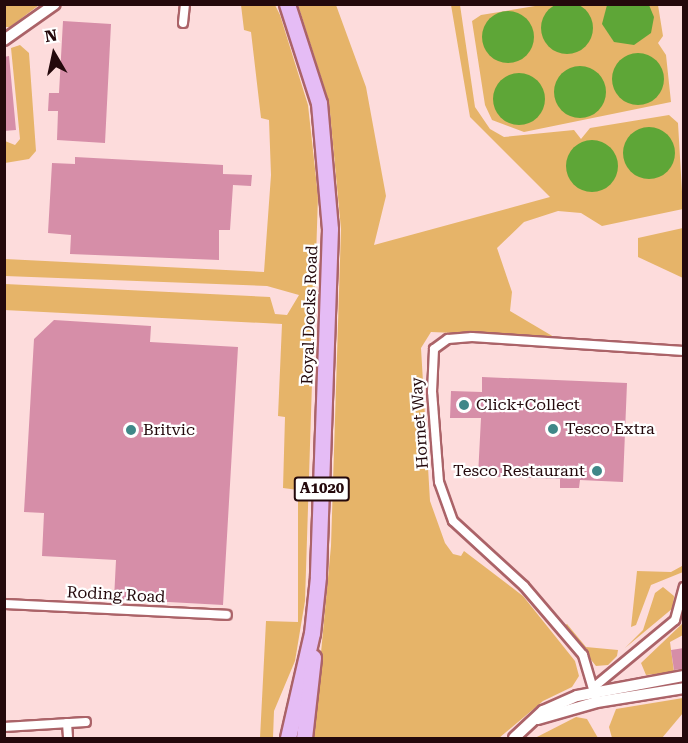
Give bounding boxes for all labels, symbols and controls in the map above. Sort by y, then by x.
north arrow [24,24,84,84]
text: N [44,25,59,46]
street label: Royal Docks Road [298,245,322,385]
street label: Hornet Way [407,376,433,470]
place label: Click+Collect [476,395,580,415]
marker: Click+Collect [457,398,471,412]
place label: Tesco Extra [565,419,655,439]
place label: Britvic [143,420,195,440]
marker: Tesco Extra [546,422,560,436]
marker: Britvic [124,423,138,437]
place label: Tesco Restaurant [453,461,585,481]
marker: Tesco Restaurant [590,464,604,478]
road number: A1020 [294,477,350,501]
street label: Roding Road [66,583,166,607]

